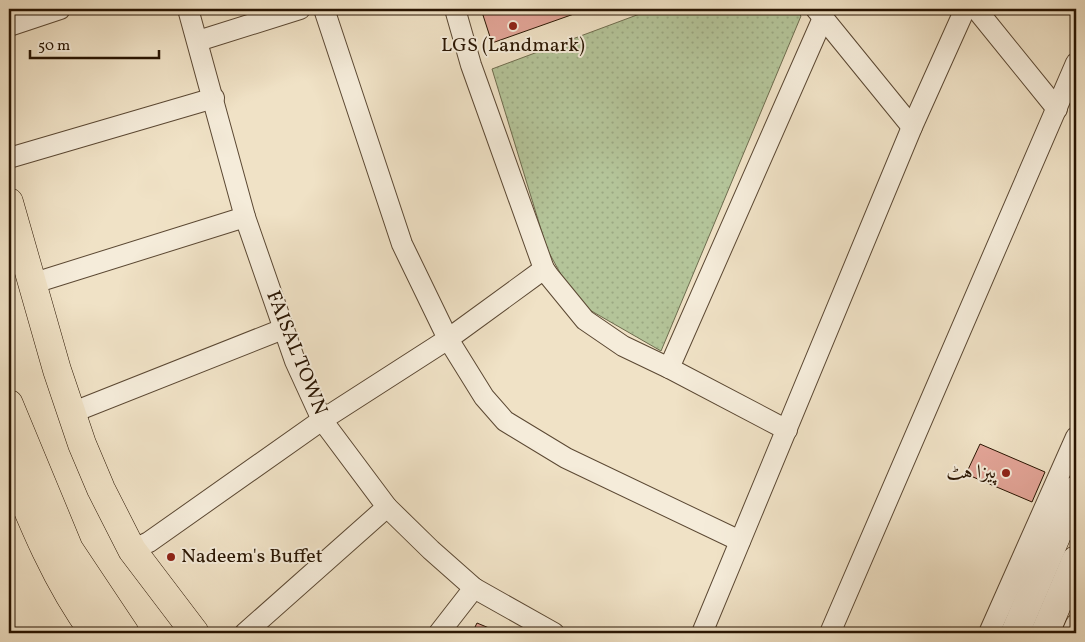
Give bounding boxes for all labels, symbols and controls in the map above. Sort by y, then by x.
marker: LGS (Landmark) [507,20,519,32]
scale bar [30,28,159,60]
place label: LGS (Landmark) [441,32,585,60]
text: 50 m [38,36,70,57]
street label: FAISAL TOWN [258,287,334,419]
place label: پیزا ہٹ [946,459,997,487]
marker: پیزا ہٹ [1000,467,1012,479]
place label: Nadeem's Buffet [181,543,323,571]
marker: Nadeem's Buffet [165,551,177,563]

